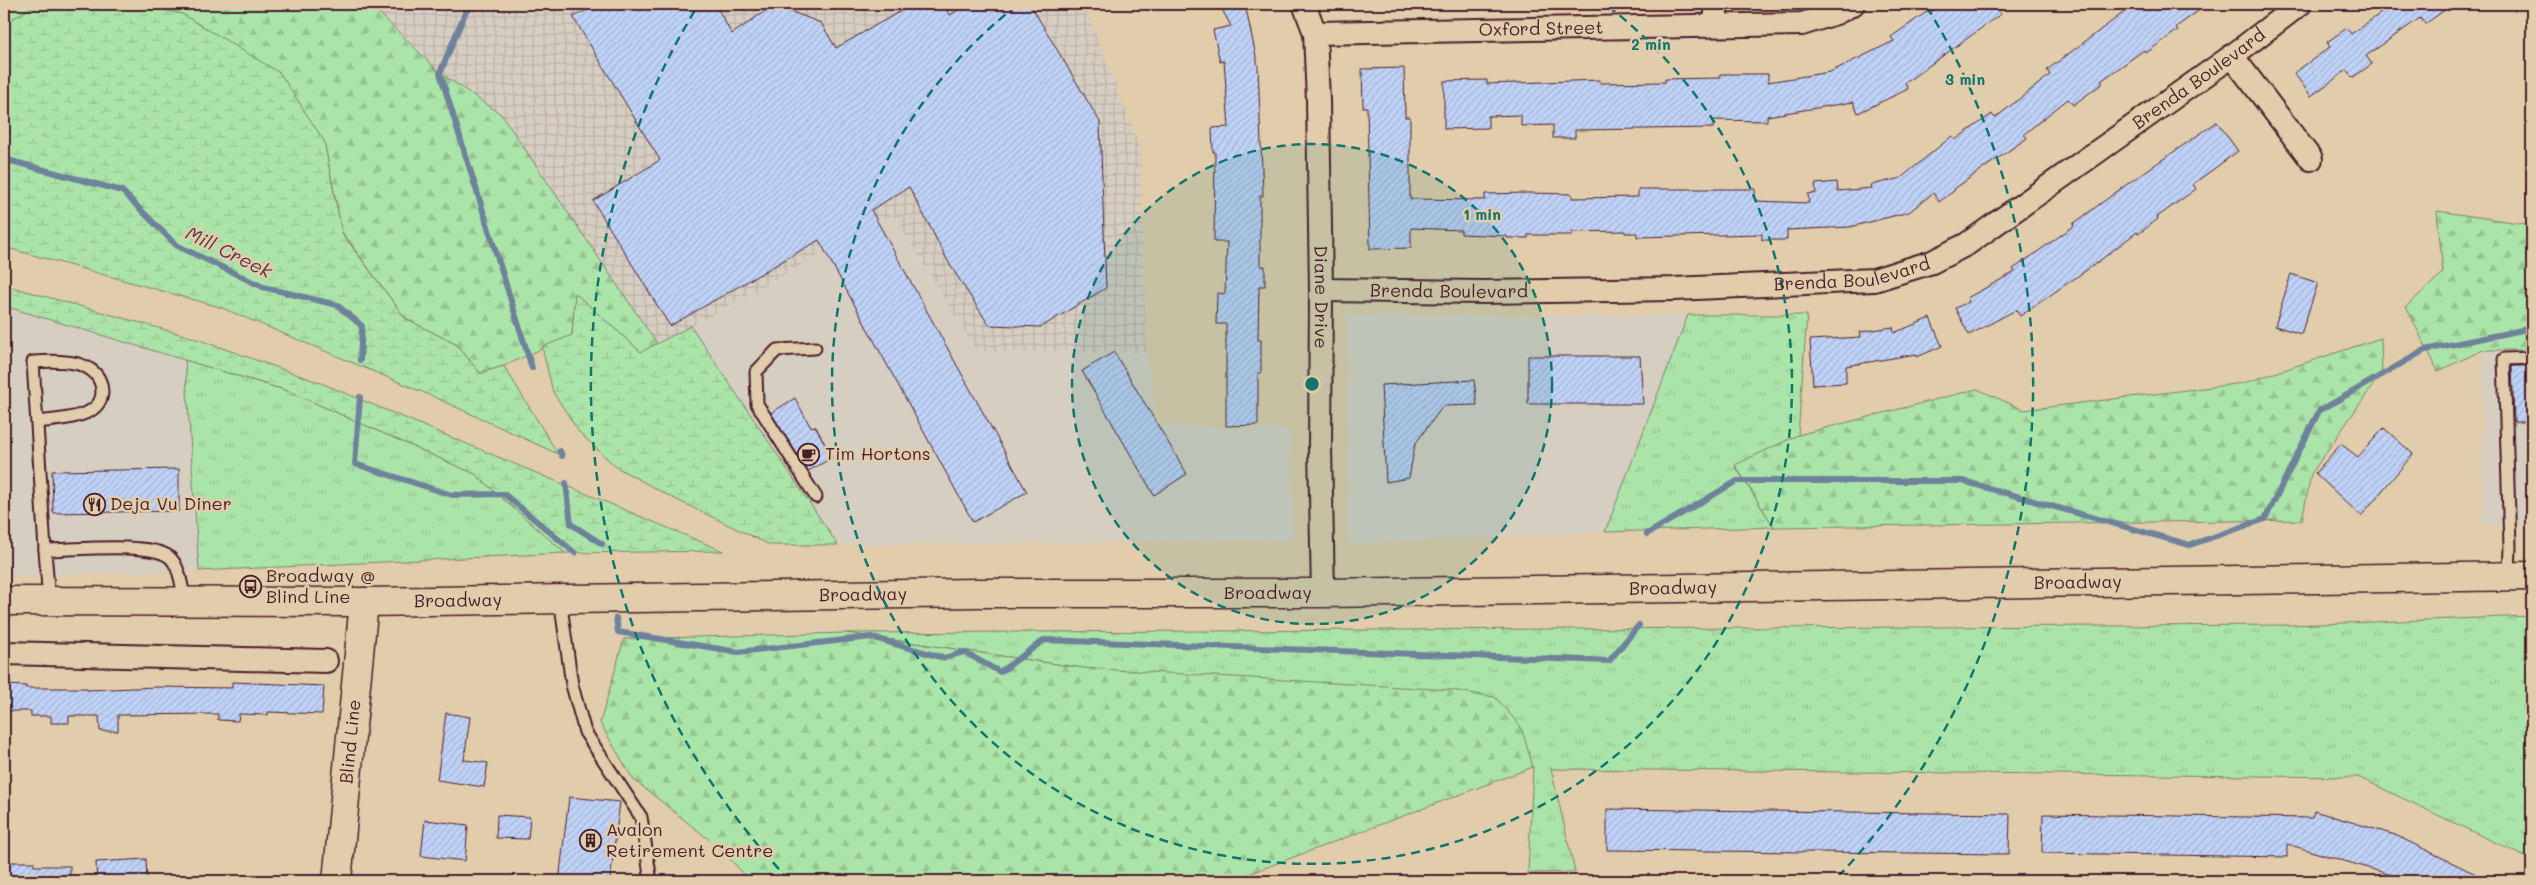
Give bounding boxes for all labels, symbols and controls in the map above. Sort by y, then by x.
street label: Oxford Street [1478,15,1604,41]
street label: Brenda Boulevard [2127,22,2270,134]
text: 2 min [1631,34,1671,54]
text: 3 min [1945,69,1985,89]
text: 1 min [1463,204,1501,224]
water label: Mill Creek [182,220,277,284]
street label: Diane Drive [1309,245,1334,349]
street label: Brenda Boulevard [1773,250,1933,296]
street label: Brenda Boulevard [1370,278,1528,303]
centre of rings [1303,375,1321,393]
place label: Tim Hortons [825,441,931,465]
cafe icon: Tim Hortons [797,442,821,466]
place label: Deja Vu Diner [110,491,232,515]
restaurant icon: Deja Vu Diner [82,492,106,516]
place label: Broadway @ Blind Line [266,563,376,608]
street label: Broadway [2034,569,2122,594]
bus stop icon: Broadway @ Blind Line [238,574,262,598]
street label: Broadway [1629,574,1717,600]
street label: Broadway [1224,580,1312,604]
street label: Broadway [819,581,907,606]
street label: Broadway [414,587,502,612]
street label: Blind Line [333,698,366,785]
place label: Avalon Retirement Centre [606,817,774,862]
building icon: Avalon Retirement Centre [578,828,602,852]

